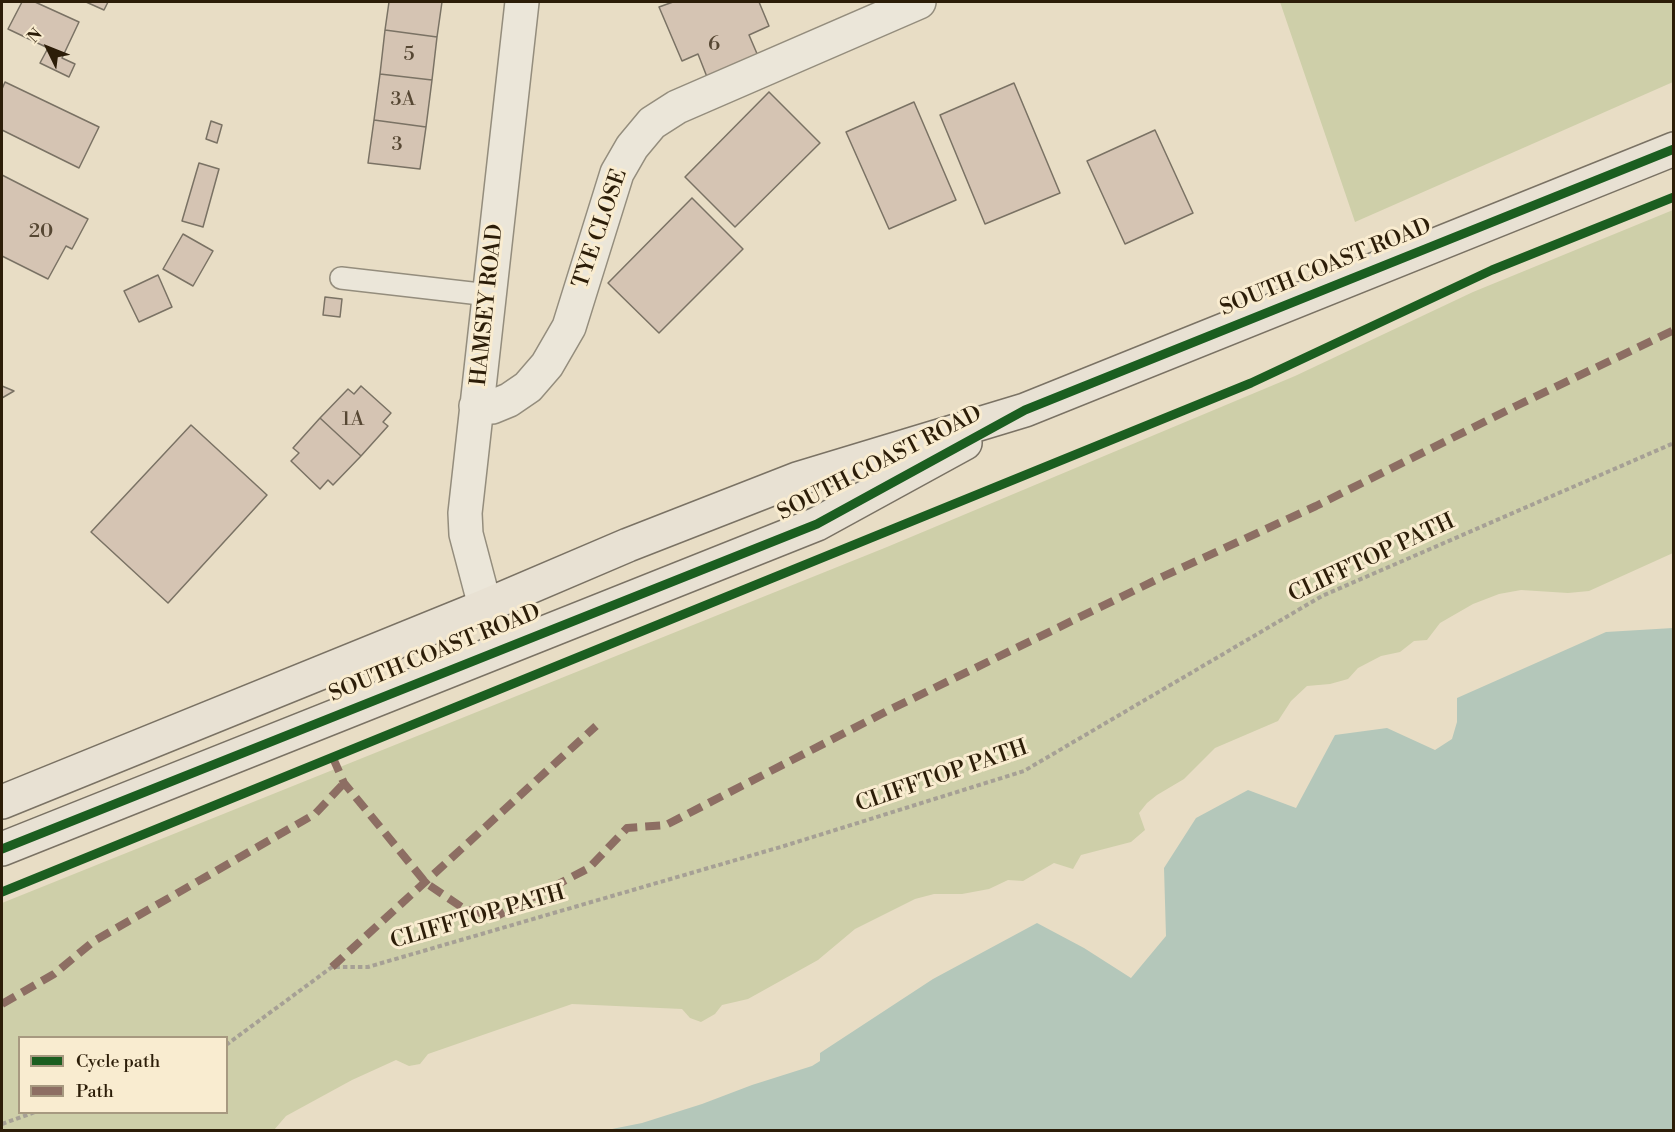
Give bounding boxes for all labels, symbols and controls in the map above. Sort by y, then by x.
north arrow [18,18,78,78]
text: N [23,24,46,47]
house number: 6 [708,33,720,57]
house number: 5 [403,43,415,67]
house number: 3A [391,88,415,112]
house number: 3 [391,133,403,157]
street label: TYE CLOSE [568,166,634,292]
street label: SOUTH COAST ROAD [1216,214,1436,322]
house number: 20 [29,220,53,244]
street label: HAMSEY ROAD [466,223,510,387]
street label: SOUTH COAST ROAD [774,401,986,527]
house number: 1A [342,408,364,432]
street label: CLIFFTOP PATH [1285,509,1459,609]
street label: SOUTH COAST ROAD [325,600,545,708]
street label: CLIFFTOP PATH [853,735,1031,819]
street label: CLIFFTOP PATH [388,880,568,956]
legend [18,1036,228,1114]
text: Cycle path [76,1050,160,1073]
text: Path [76,1080,114,1103]

